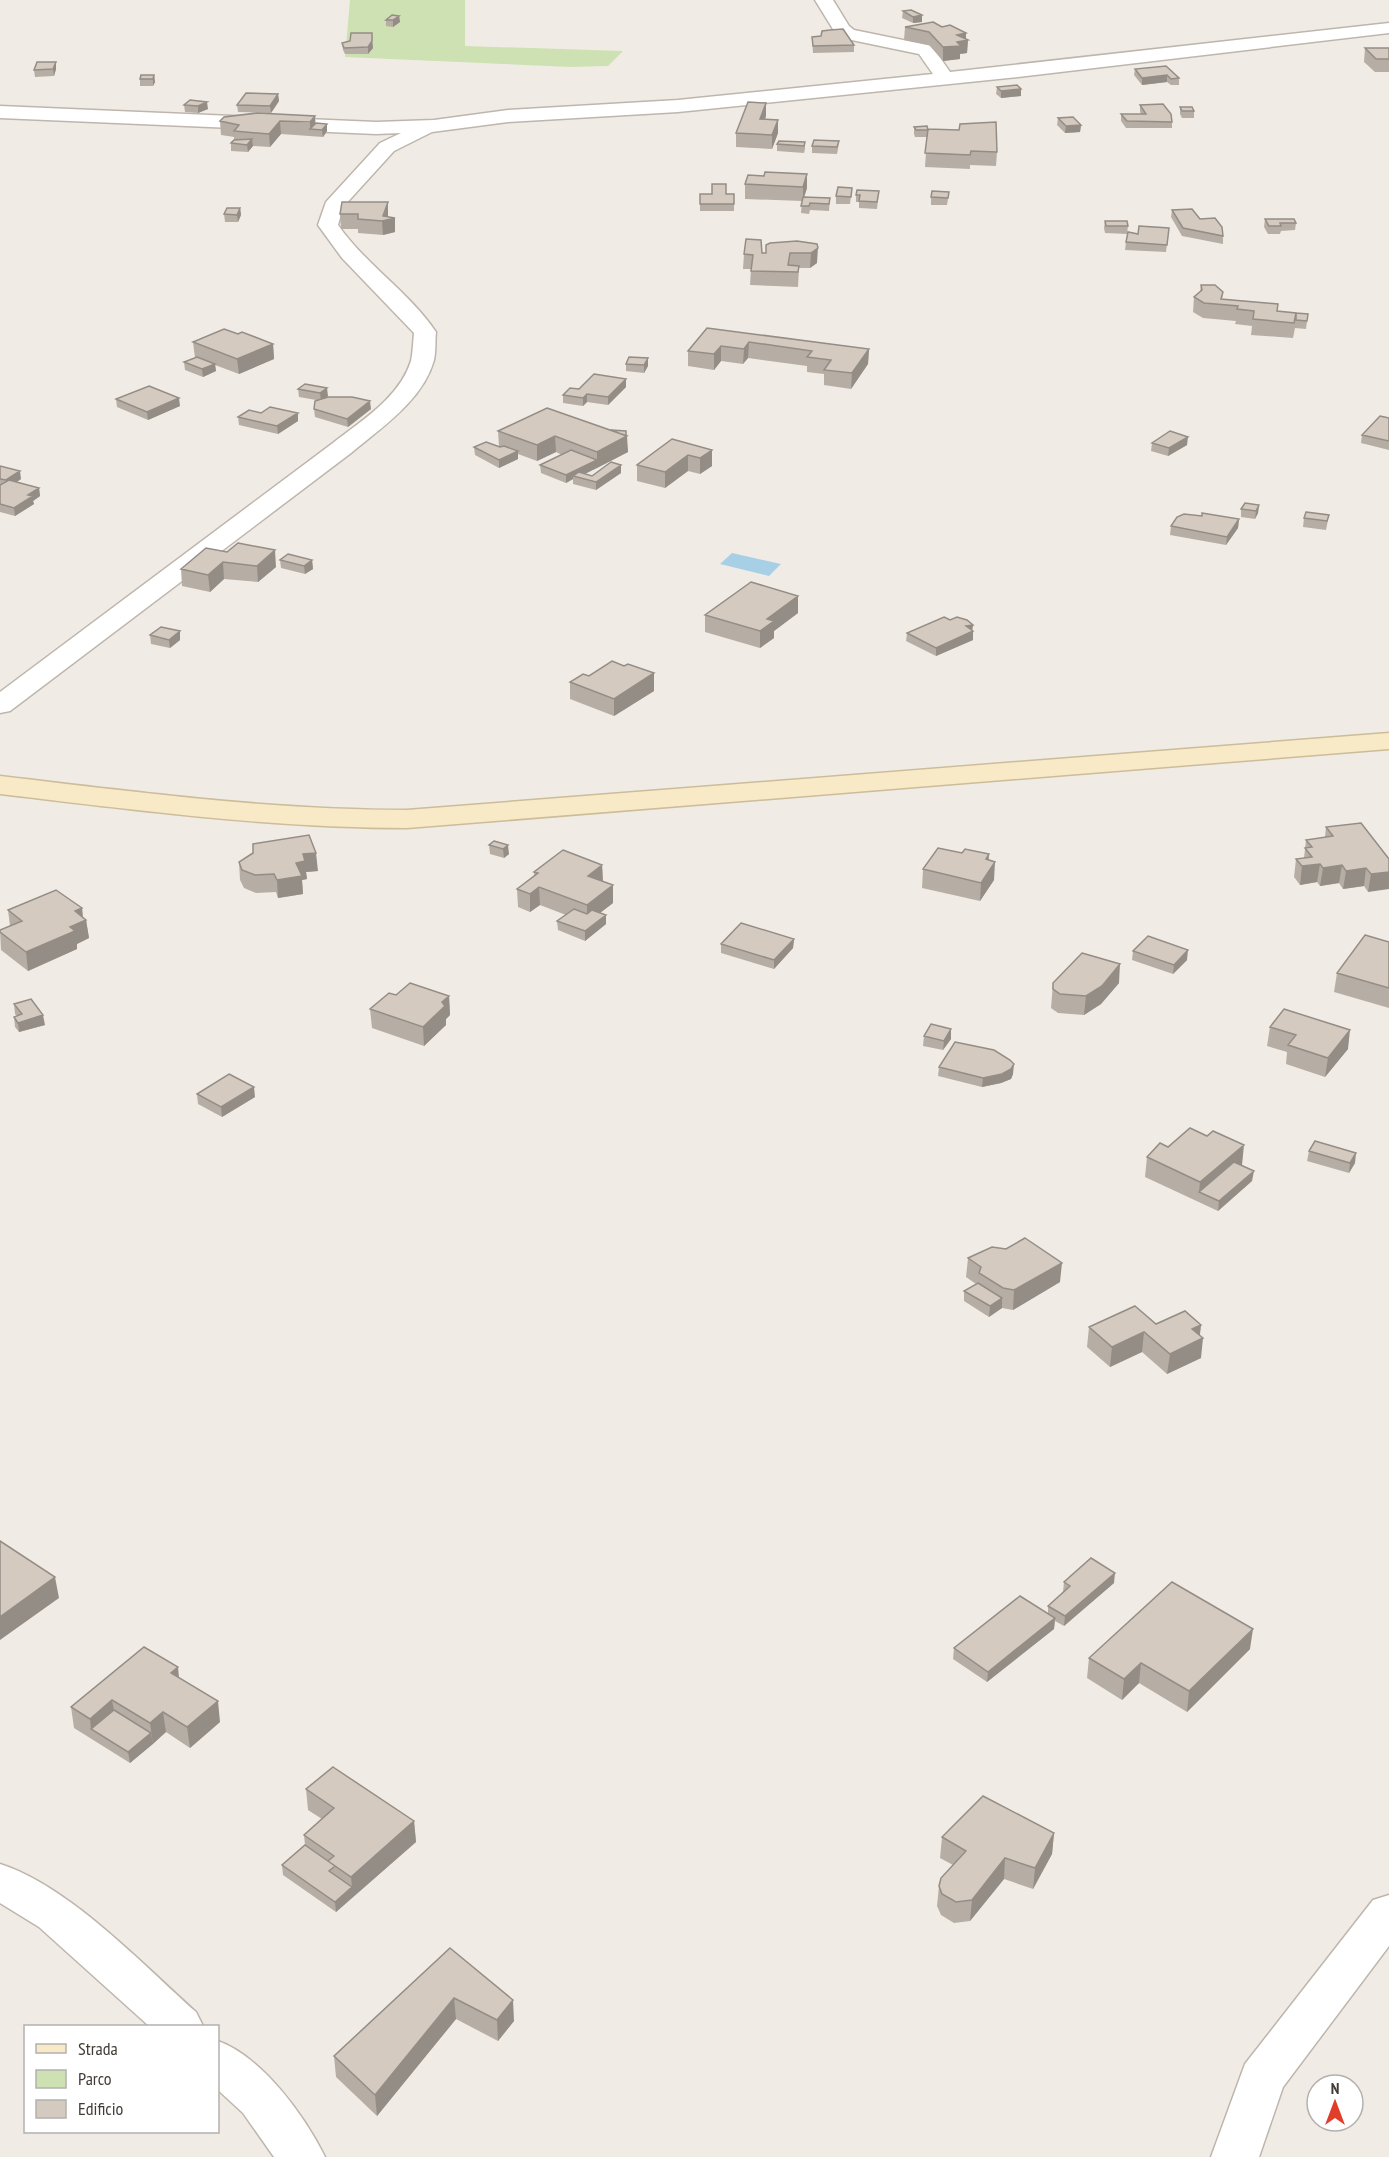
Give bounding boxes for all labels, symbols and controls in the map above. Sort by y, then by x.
legend [24,2025,219,2133]
text: Strada [78,2037,118,2060]
text: Parco [78,2067,112,2090]
north arrow [1305,2073,1365,2133]
text: N [1331,2078,1339,2098]
text: Edificio [78,2097,124,2120]

